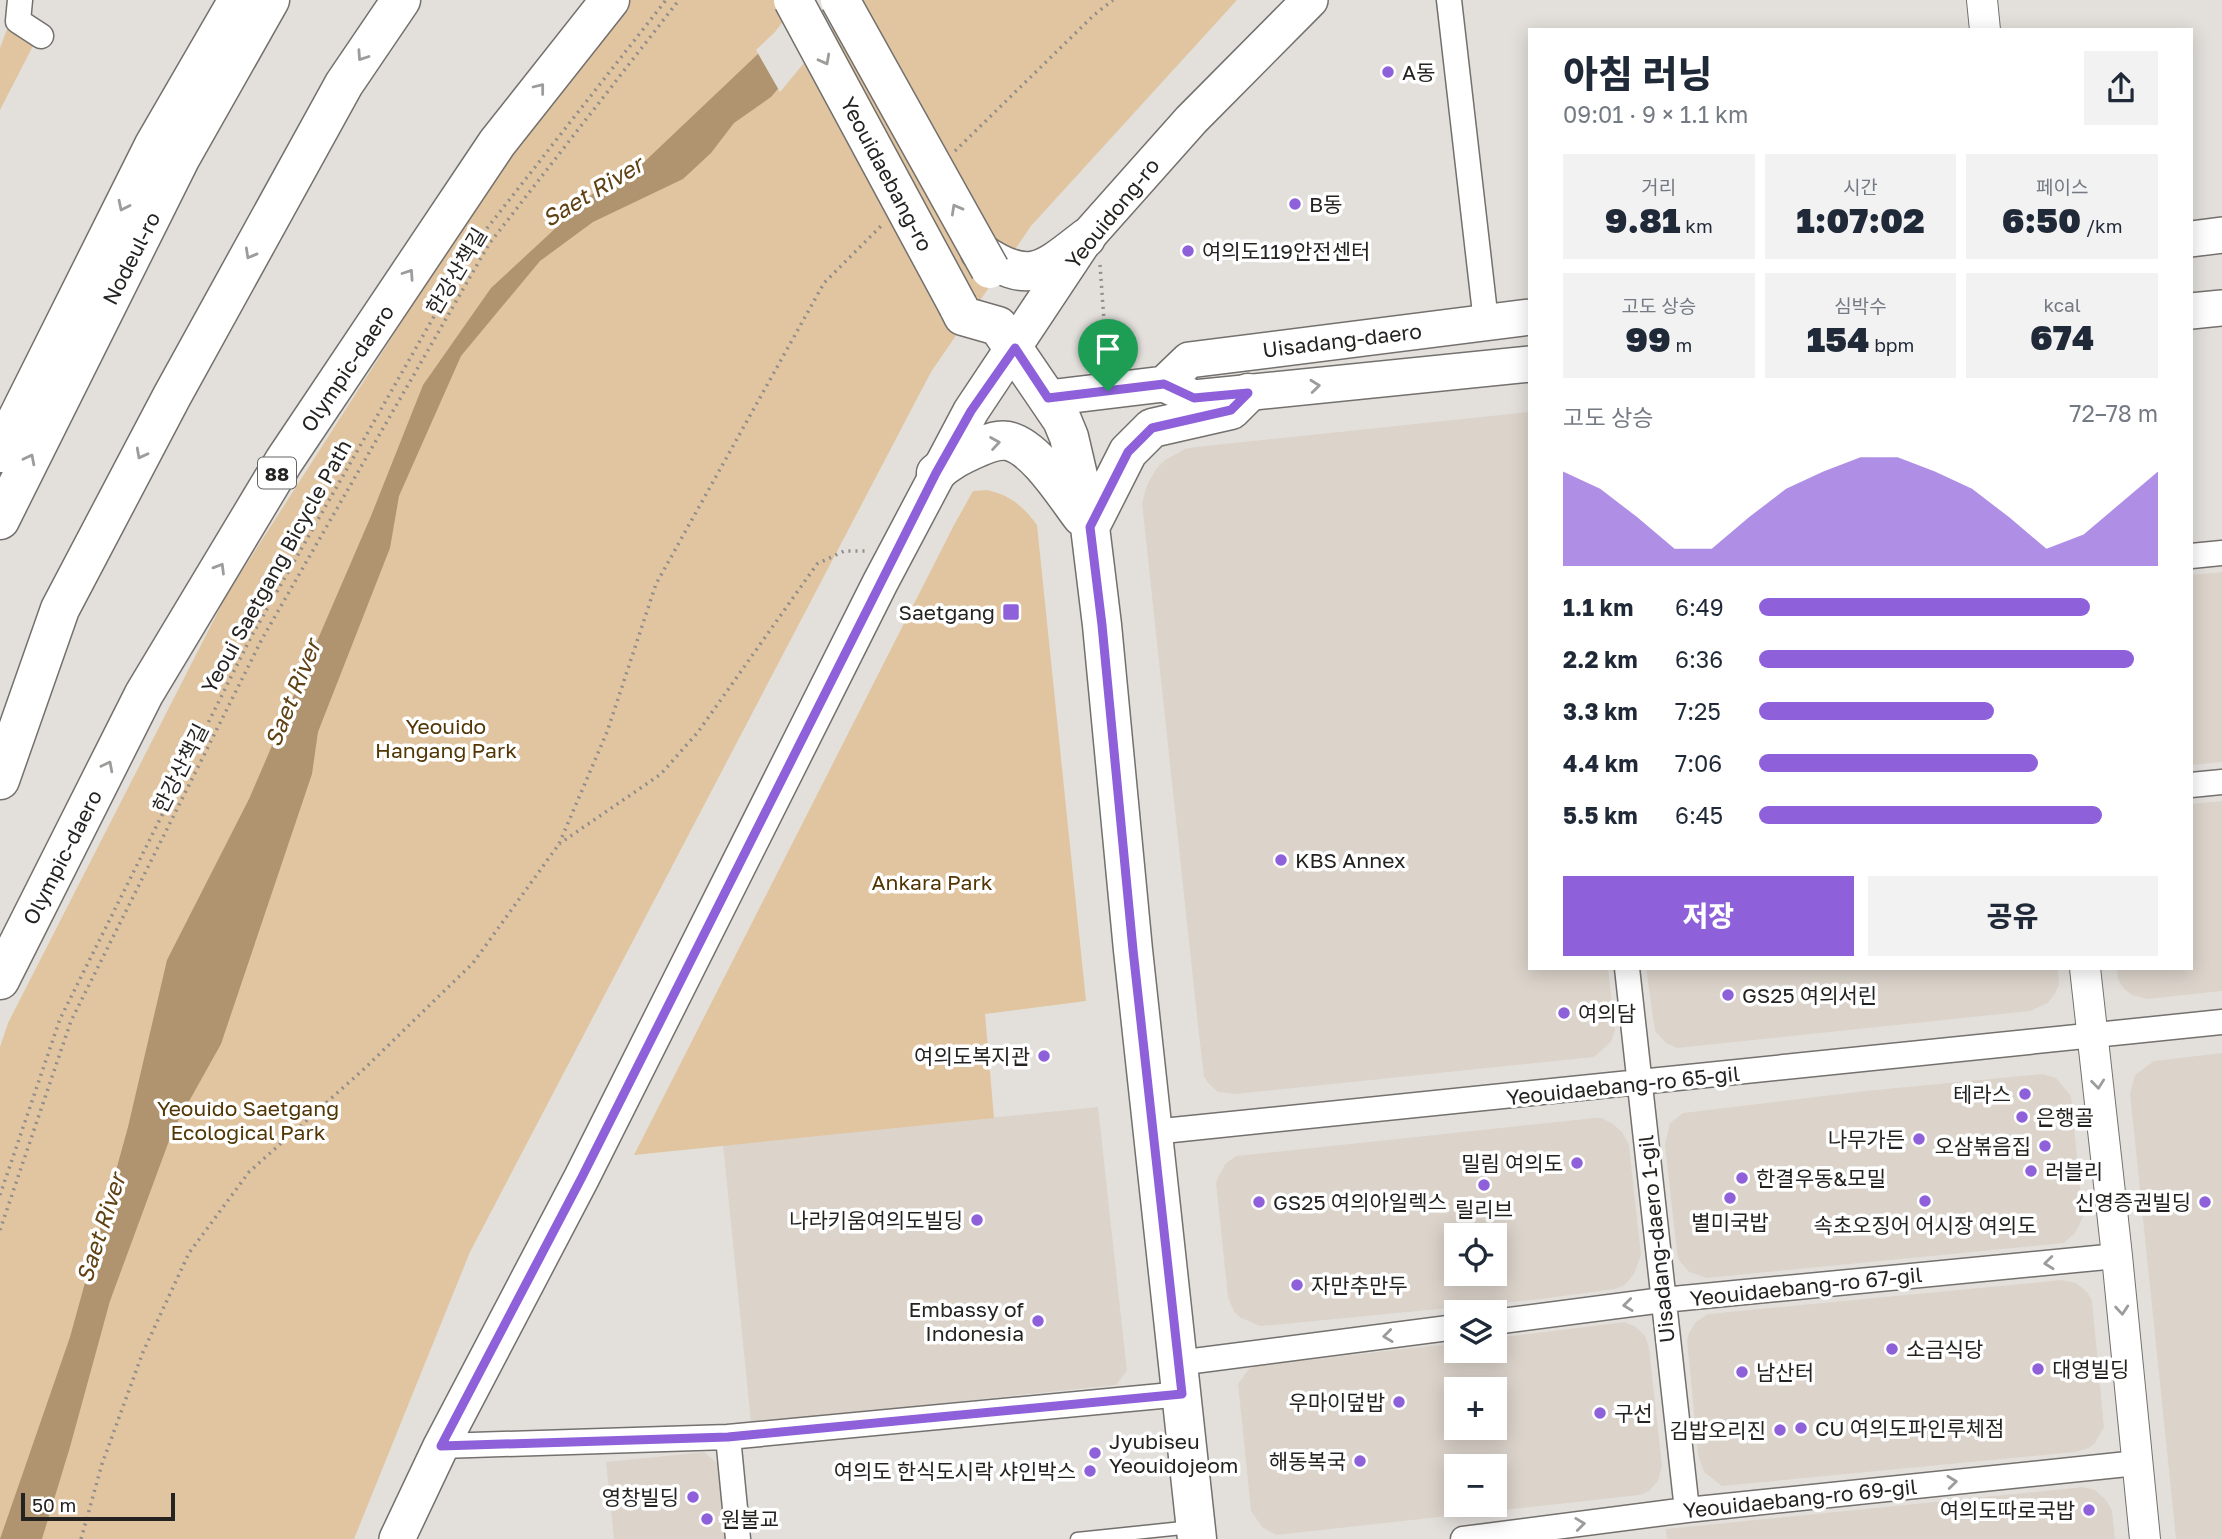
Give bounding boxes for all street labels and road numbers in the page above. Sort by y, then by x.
street label: Yeouidaebang-ro [835,92,939,256]
street label: Yeouidong-ro [1059,152,1165,274]
street label: Nodeul-ro [97,207,165,309]
street label: 한강산책길 [420,223,492,319]
street label: Olympic-daero [295,300,399,436]
street label: Uisadang-daero [1261,317,1423,363]
street label: Yeoui Saetgang Bicycle Path [195,435,357,697]
road number: 88 [258,458,296,488]
street label: 한강산책길 [146,719,214,817]
street label: Olympic-daero [17,785,107,929]
street label: Yeouidaebang-ro 65-gil [1505,1060,1741,1110]
street label: Uisadang-daero 1-gil [1632,1134,1680,1344]
street label: Yeouidaebang-ro 67-gil [1689,1261,1923,1311]
street label: Yeouidaebang-ro 69-gil [1682,1473,1918,1523]

